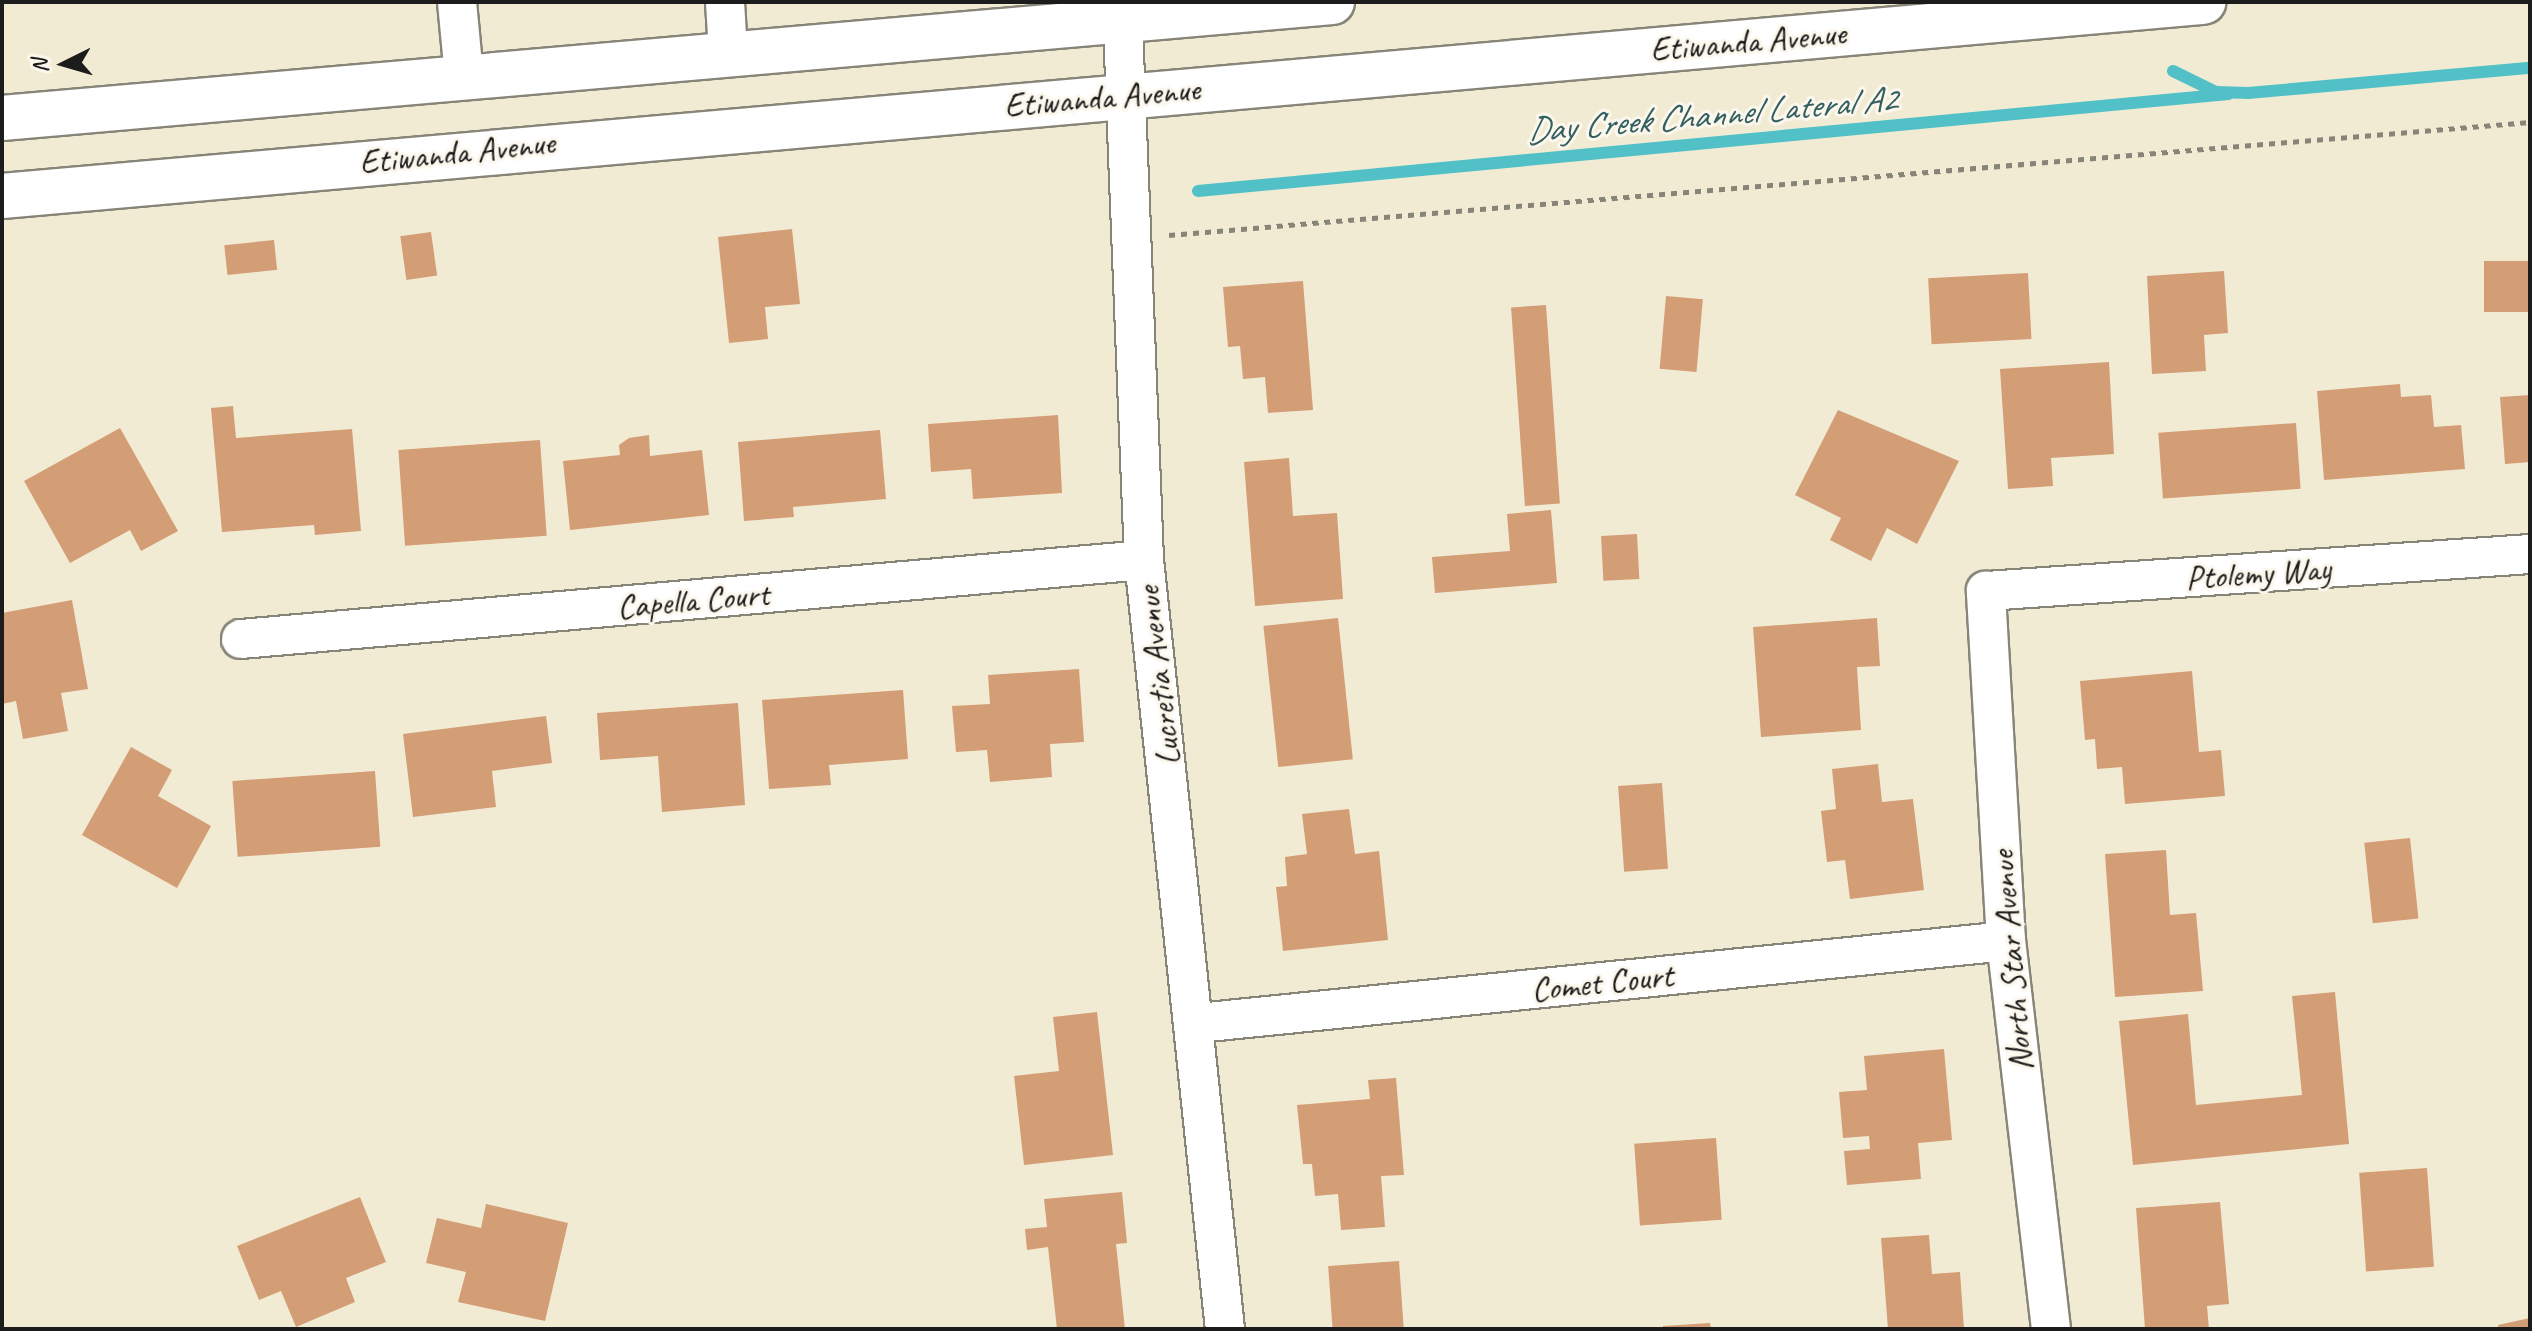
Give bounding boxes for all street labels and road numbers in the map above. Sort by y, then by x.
street label: Etiwanda Avenue [1649,12,1847,70]
street label: Etiwanda Avenue [1003,68,1201,126]
street label: Etiwanda Avenue [357,121,557,183]
street label: Ptolemy Way [2184,548,2332,598]
street label: Capella Court [615,573,771,627]
street label: Lucretia Avenue [1127,584,1189,768]
street label: North Star Avenue [1981,849,2041,1073]
street label: Comet Court [1529,954,1675,1010]

